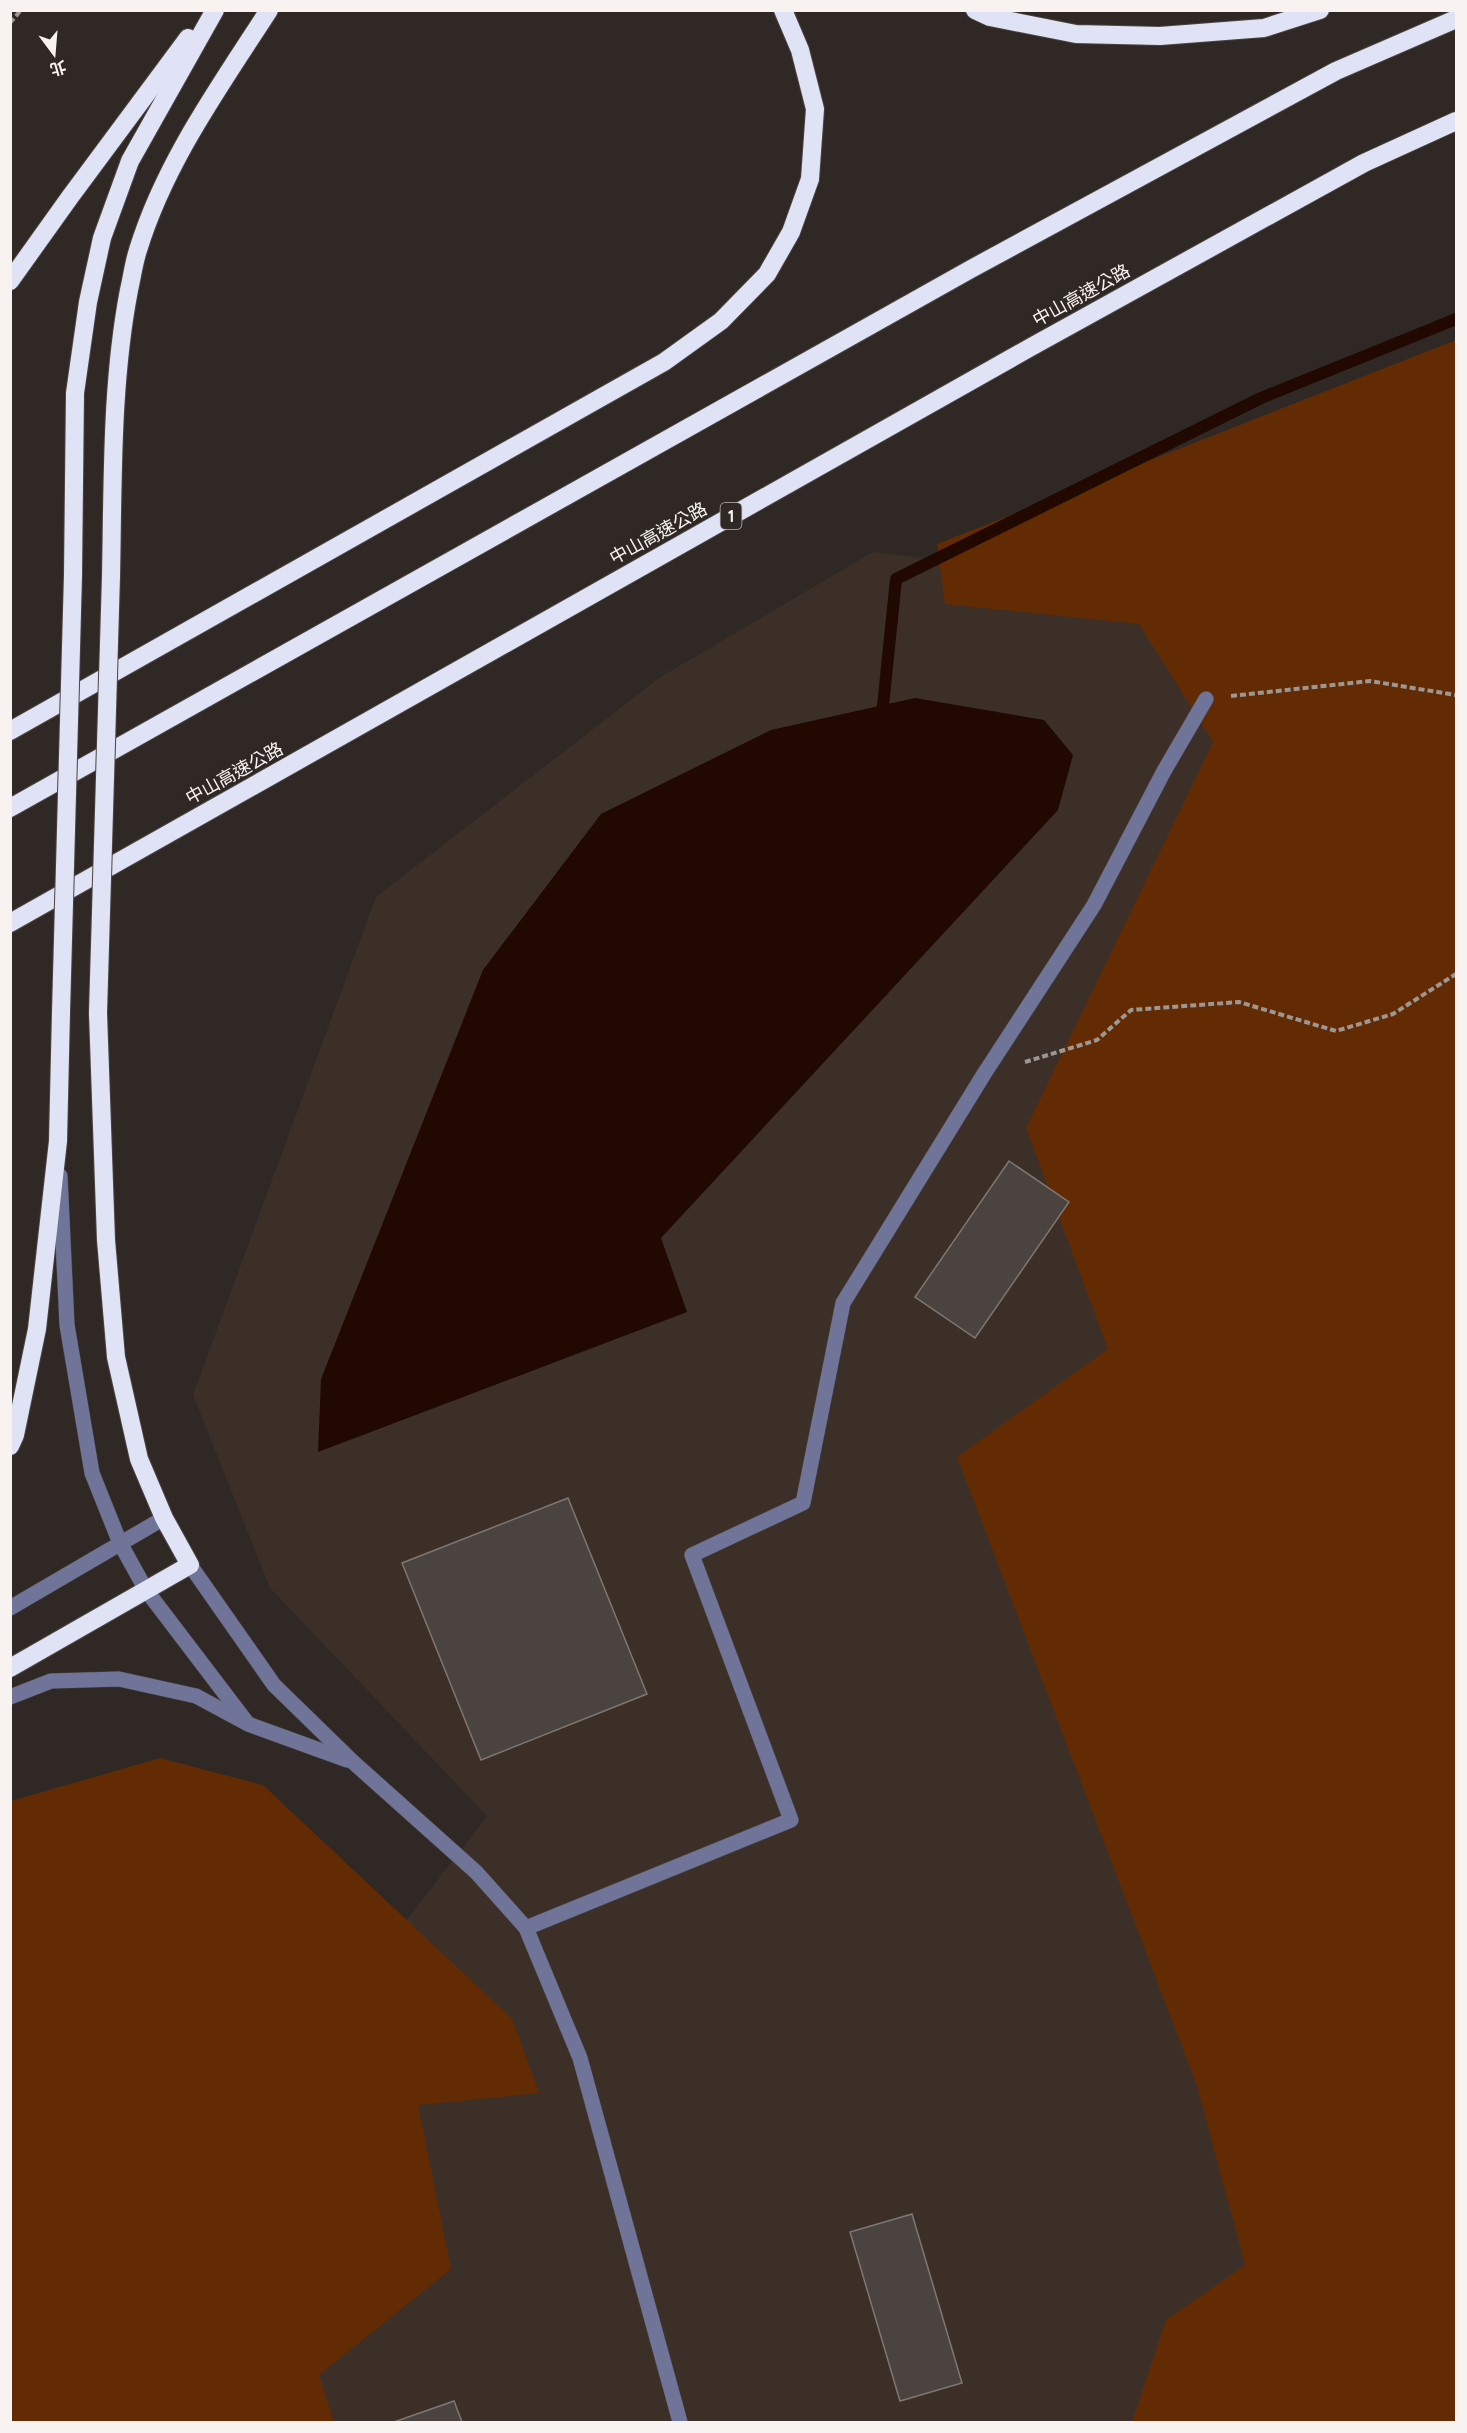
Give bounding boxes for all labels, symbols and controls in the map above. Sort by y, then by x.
north arrow [24,24,84,84]
text: 北 [48,57,69,80]
street label: 中山高速公路 [1028,259,1134,331]
street label: 中山高速公路 [605,497,711,569]
road number: 1 [720,503,742,529]
street label: 中山高速公路 [181,737,287,809]

